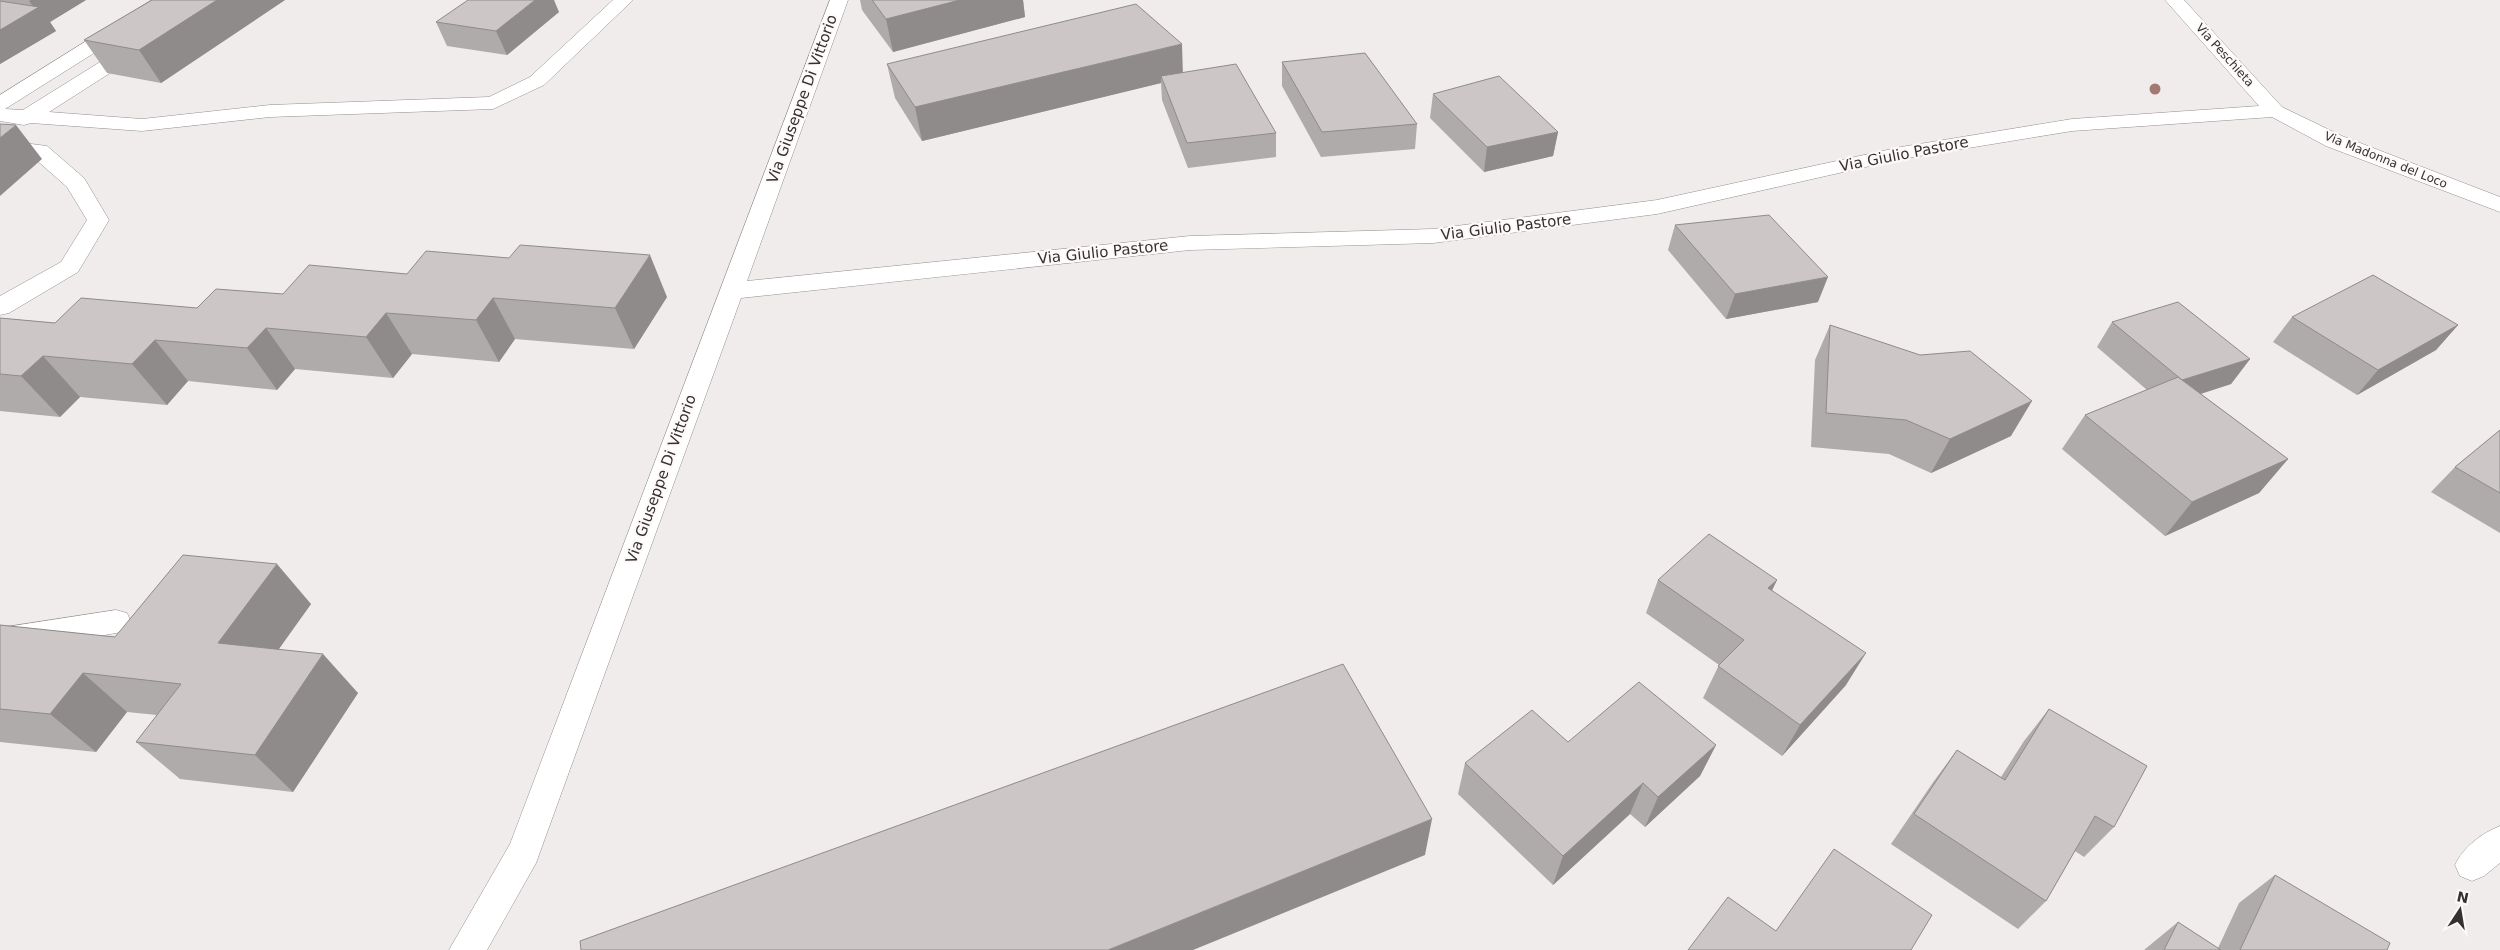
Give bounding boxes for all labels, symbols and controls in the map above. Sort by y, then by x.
street label: Via Giuseppe Di Vittorio [763,12,841,186]
street label: Via Peschieta [2193,21,2257,89]
street label: Via Madonna del Loco [2322,129,2450,191]
street label: Via Giulio Pastore [1838,133,1970,175]
street label: Via Giulio Pastore [1440,210,1572,244]
street label: Via Giulio Pastore [1037,236,1169,268]
street label: Via Giuseppe Di Vittorio [622,392,700,566]
north arrow [2435,885,2485,935]
text: N [2455,888,2470,906]

